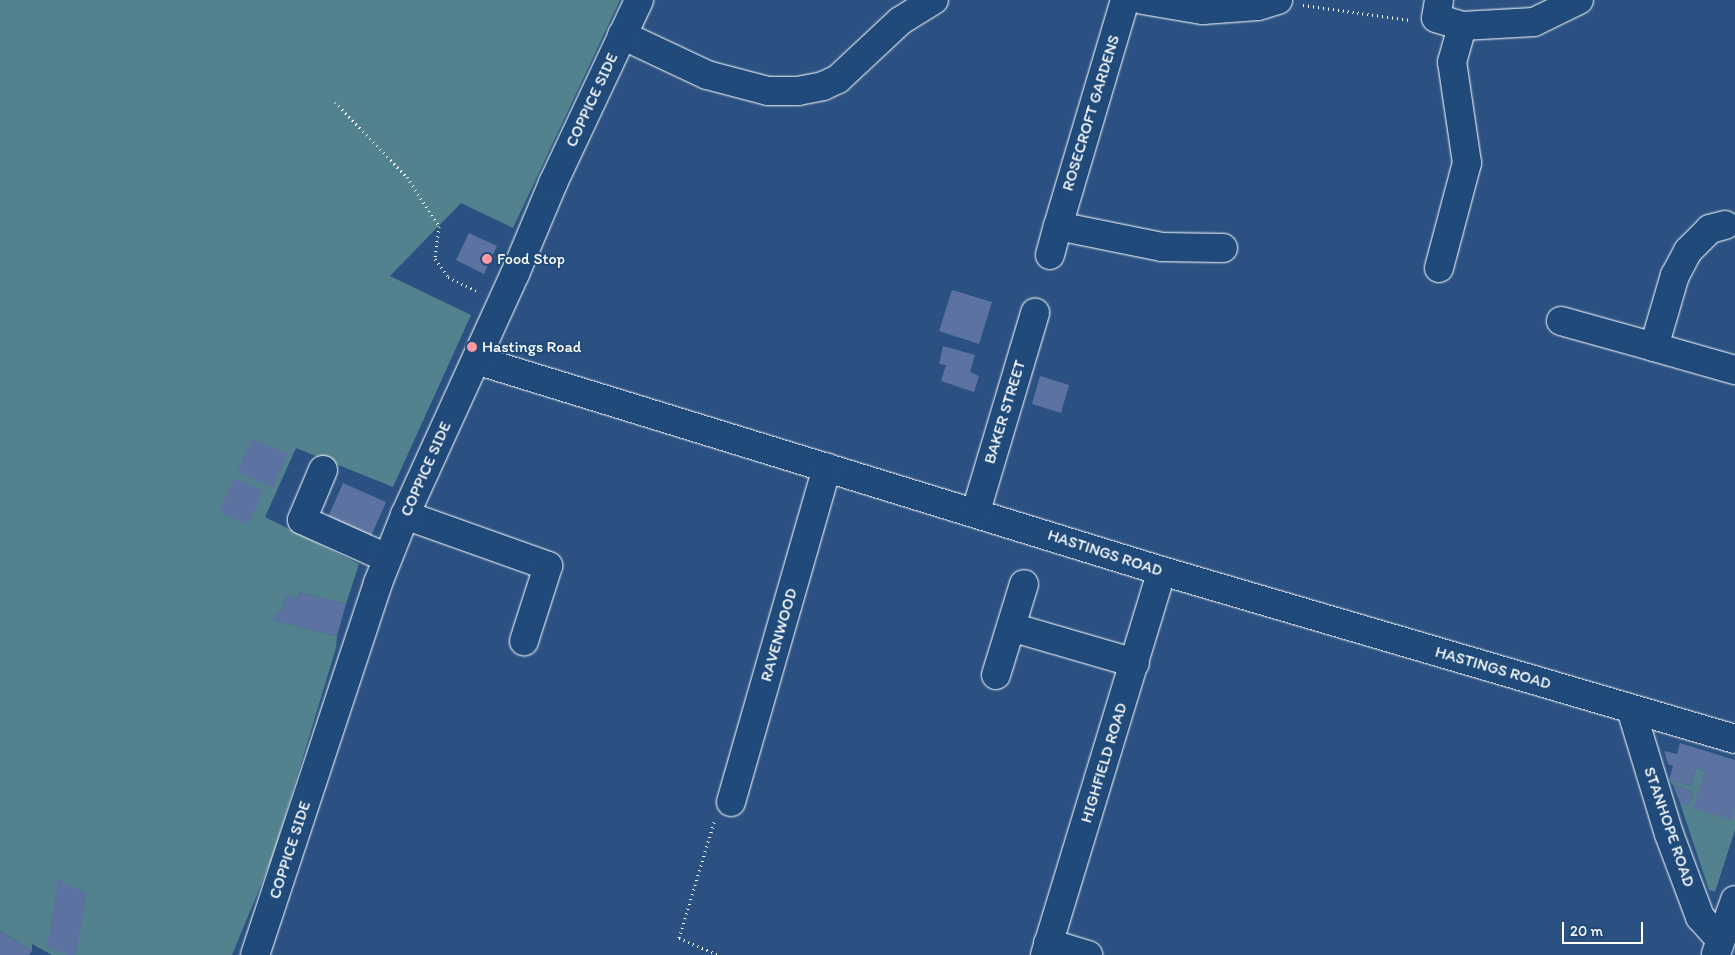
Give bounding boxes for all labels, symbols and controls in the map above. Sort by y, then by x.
street label: ROSECROFT GARDENS [1058,33,1124,193]
street label: COPPICE SIDE [562,50,622,150]
place label: Food Stop [497,249,565,269]
marker: Food Stop [481,253,493,265]
place label: Hastings Road [482,337,581,357]
marker: Hastings Road [466,341,478,353]
street label: BAKER STREET [980,358,1030,466]
street label: COPPICE SIDE [397,419,455,519]
street label: HASTINGS ROAD [1045,525,1165,581]
street label: RAVENWOOD [757,586,801,684]
street label: HASTINGS ROAD [1433,642,1553,694]
street label: HIGHFIELD ROAD [1077,701,1131,825]
street label: STANHOPE ROAD [1640,765,1698,889]
street label: COPPICE SIDE [265,799,315,901]
scale bar [1565,912,1646,944]
text: 20 m [1570,922,1603,940]

